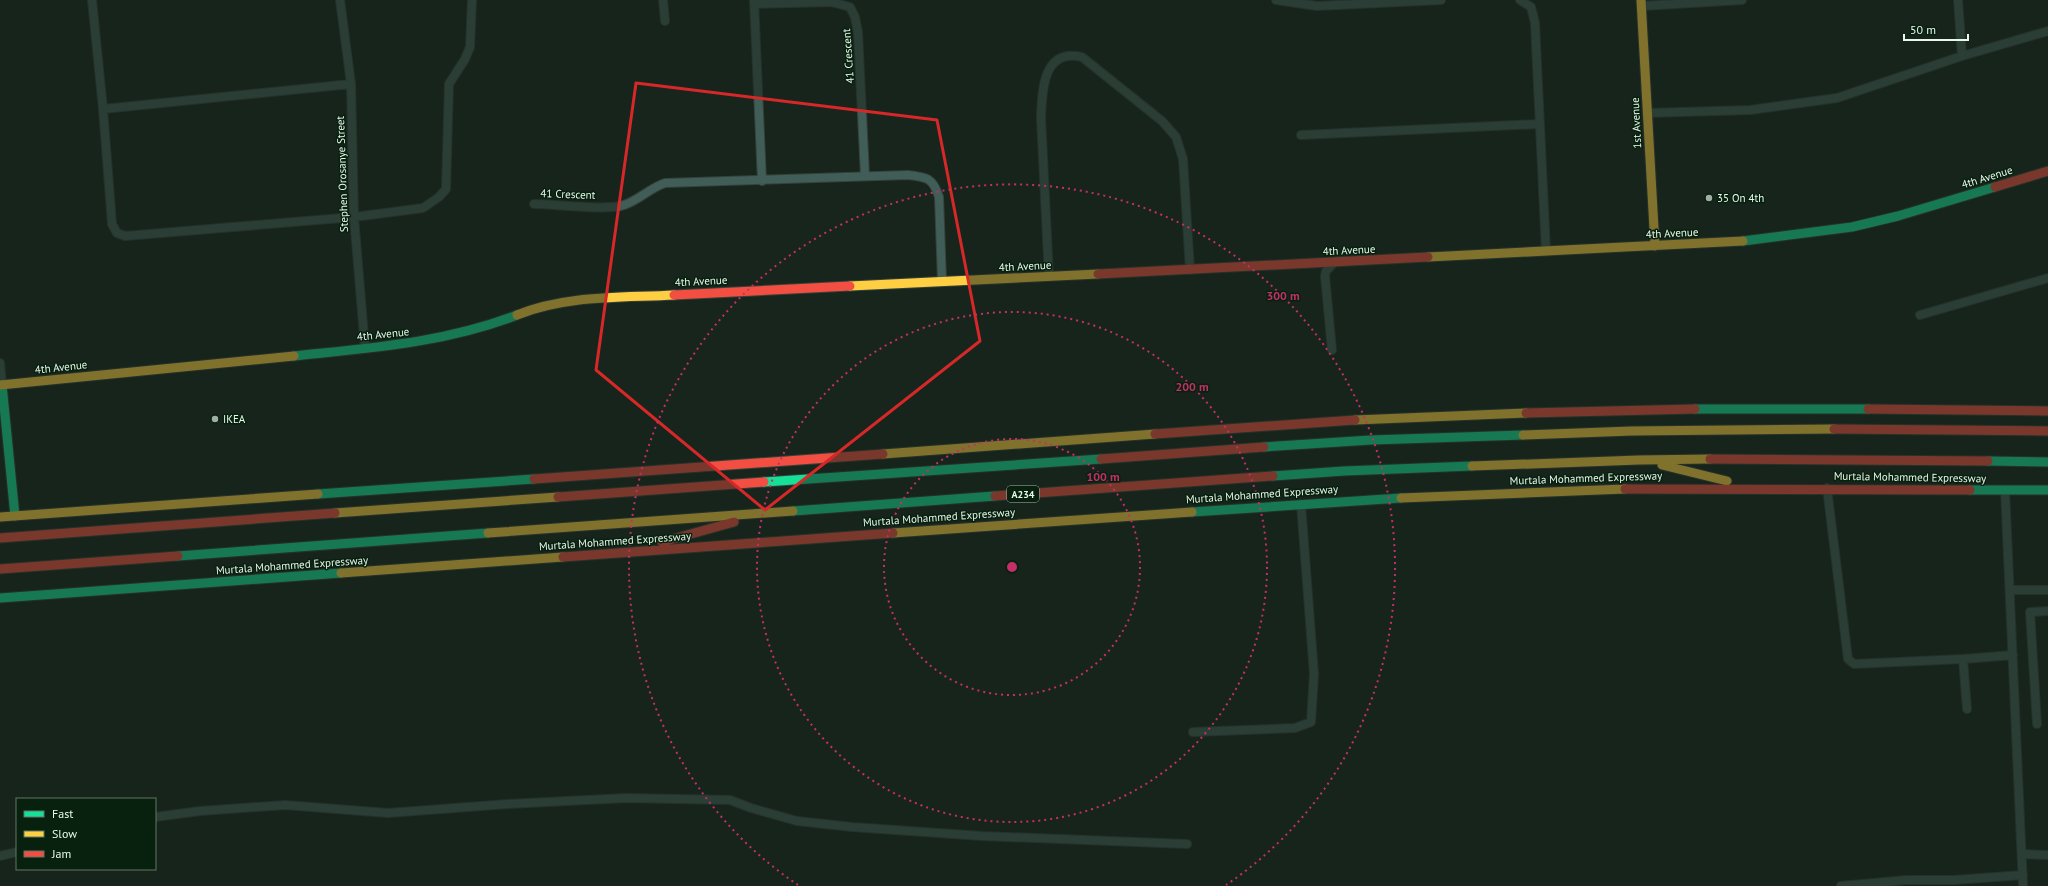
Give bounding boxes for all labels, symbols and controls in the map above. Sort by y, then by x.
scale bar [1904,16,1968,42]
text: 50 m [1910,22,1936,37]
street label: 41 Crescent [839,28,857,84]
street label: 1st Avenue [1628,97,1644,149]
street label: Stephen Orosanye Street [333,115,351,232]
street label: 4th Avenue [1960,162,2015,191]
street label: 41 Crescent [540,186,596,202]
place label: 35 On 4th [1717,191,1764,205]
marker: 35 On 4th [1704,193,1714,203]
street label: 4th Avenue [1645,225,1699,241]
street label: 4th Avenue [1322,242,1376,258]
street label: 4th Avenue [998,258,1052,274]
street label: 4th Avenue [674,273,728,289]
text: 300 m [1266,288,1300,303]
street label: 4th Avenue [356,324,410,344]
street label: 4th Avenue [34,357,88,377]
text: 200 m [1175,379,1209,394]
place label: IKEA [223,412,246,426]
marker: IKEA [210,414,220,424]
street label: Murtala Mohammed Expressway [1509,468,1663,488]
text: 100 m [1086,469,1120,484]
street label: Murtala Mohammed Expressway [1834,469,1987,485]
street label: Murtala Mohammed Expressway [1185,482,1339,506]
road number: A234 [1007,486,1039,502]
street label: Murtala Mohammed Expressway [862,505,1016,529]
street label: Murtala Mohammed Expressway [538,529,692,553]
street label: Murtala Mohammed Expressway [215,553,369,577]
centre of rings [1005,560,1019,574]
legend [16,798,156,870]
text: Fast [52,806,73,821]
text: Slow [52,826,77,841]
text: Jam [51,846,71,861]

